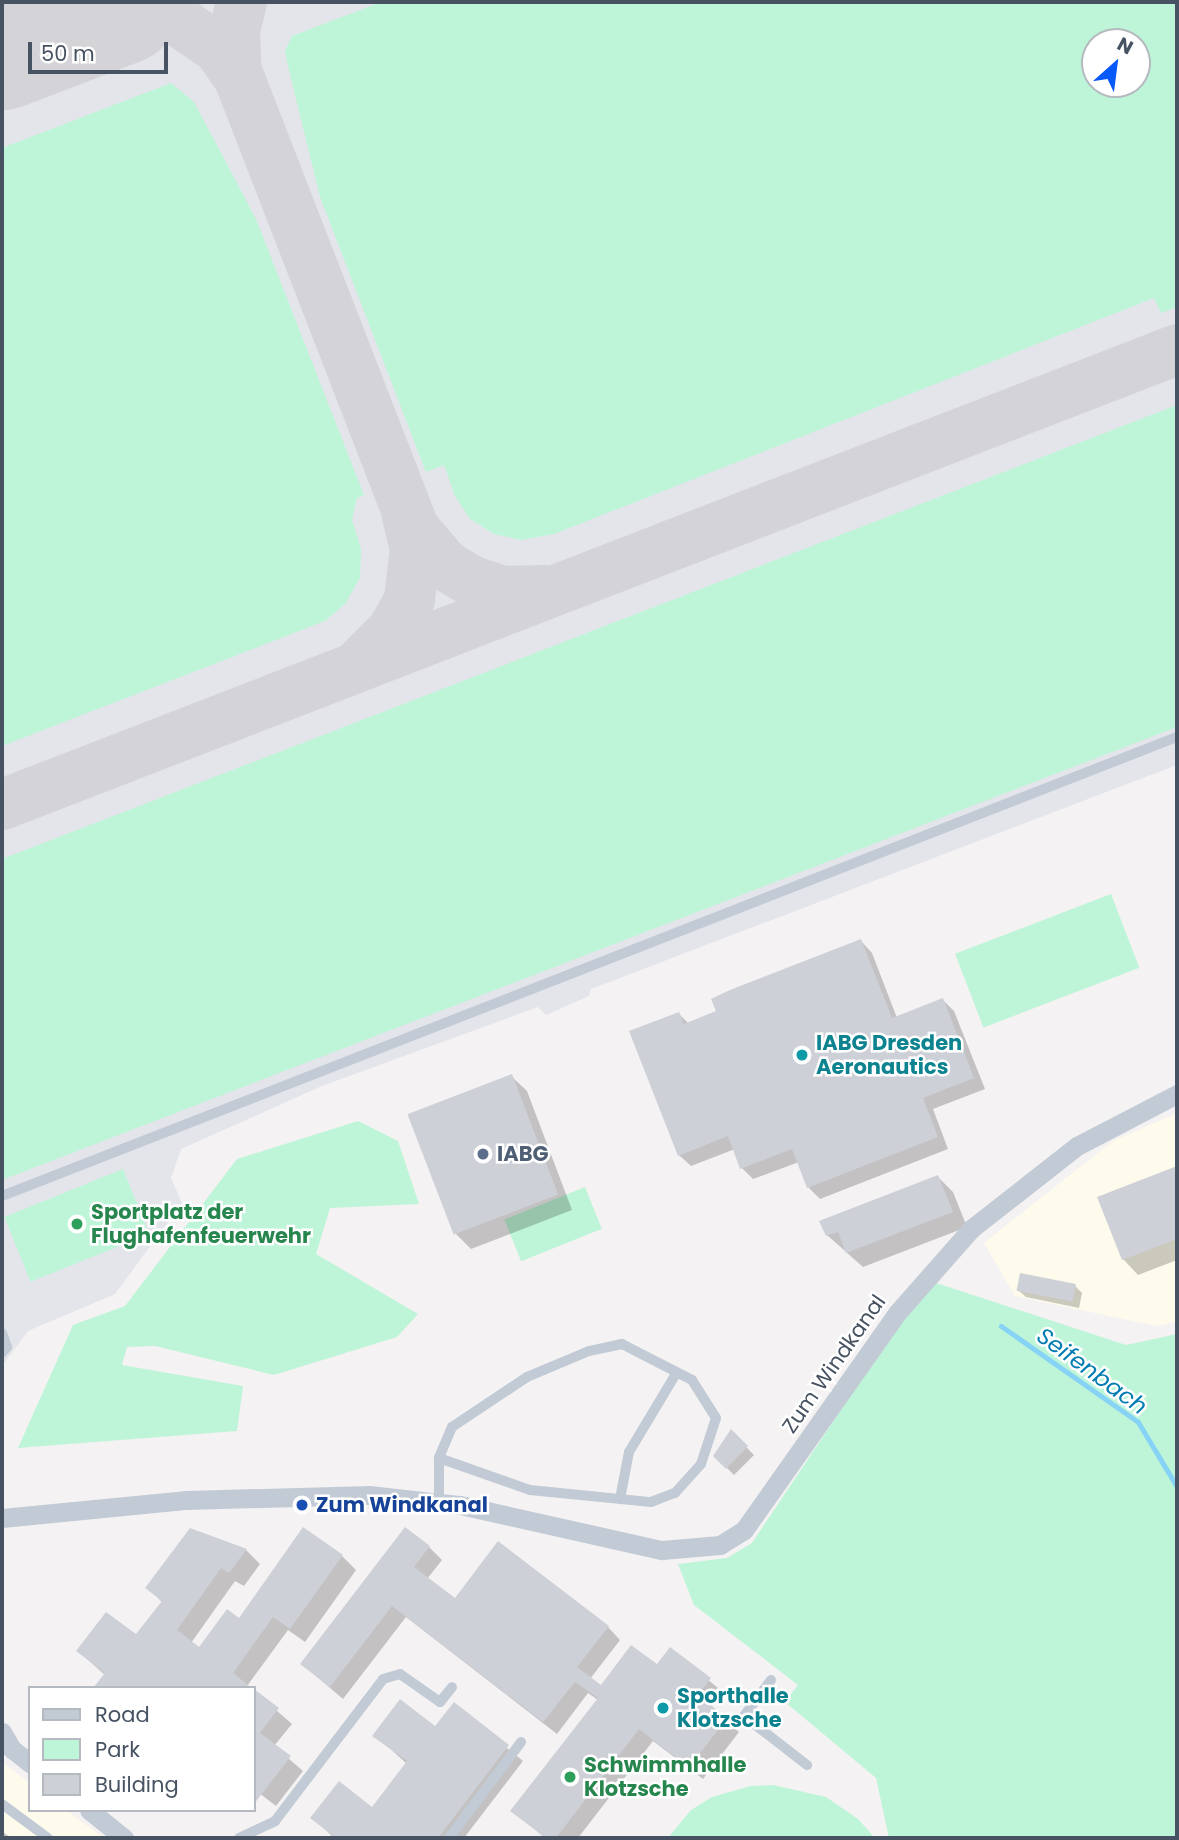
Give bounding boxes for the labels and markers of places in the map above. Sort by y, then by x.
place label: IABG Dresden Aeronautics [816,1030,962,1080]
marker: IABG Dresden Aeronautics [794,1047,810,1063]
place label: IABG [497,1141,549,1167]
marker: IABG [475,1146,491,1162]
place label: Sportplatz der Flughafenfeuerwehr [91,1199,311,1249]
marker: Sportplatz der Flughafenfeuerwehr [69,1216,85,1232]
place label: Zum Windkanal [316,1492,488,1518]
marker: Zum Windkanal [294,1497,310,1513]
place label: Sporthalle Klotzsche [677,1683,789,1733]
marker: Sporthalle Klotzsche [655,1700,671,1716]
place label: Schwimmhalle Klotzsche [584,1752,746,1802]
marker: Schwimmhalle Klotzsche [562,1769,578,1785]

